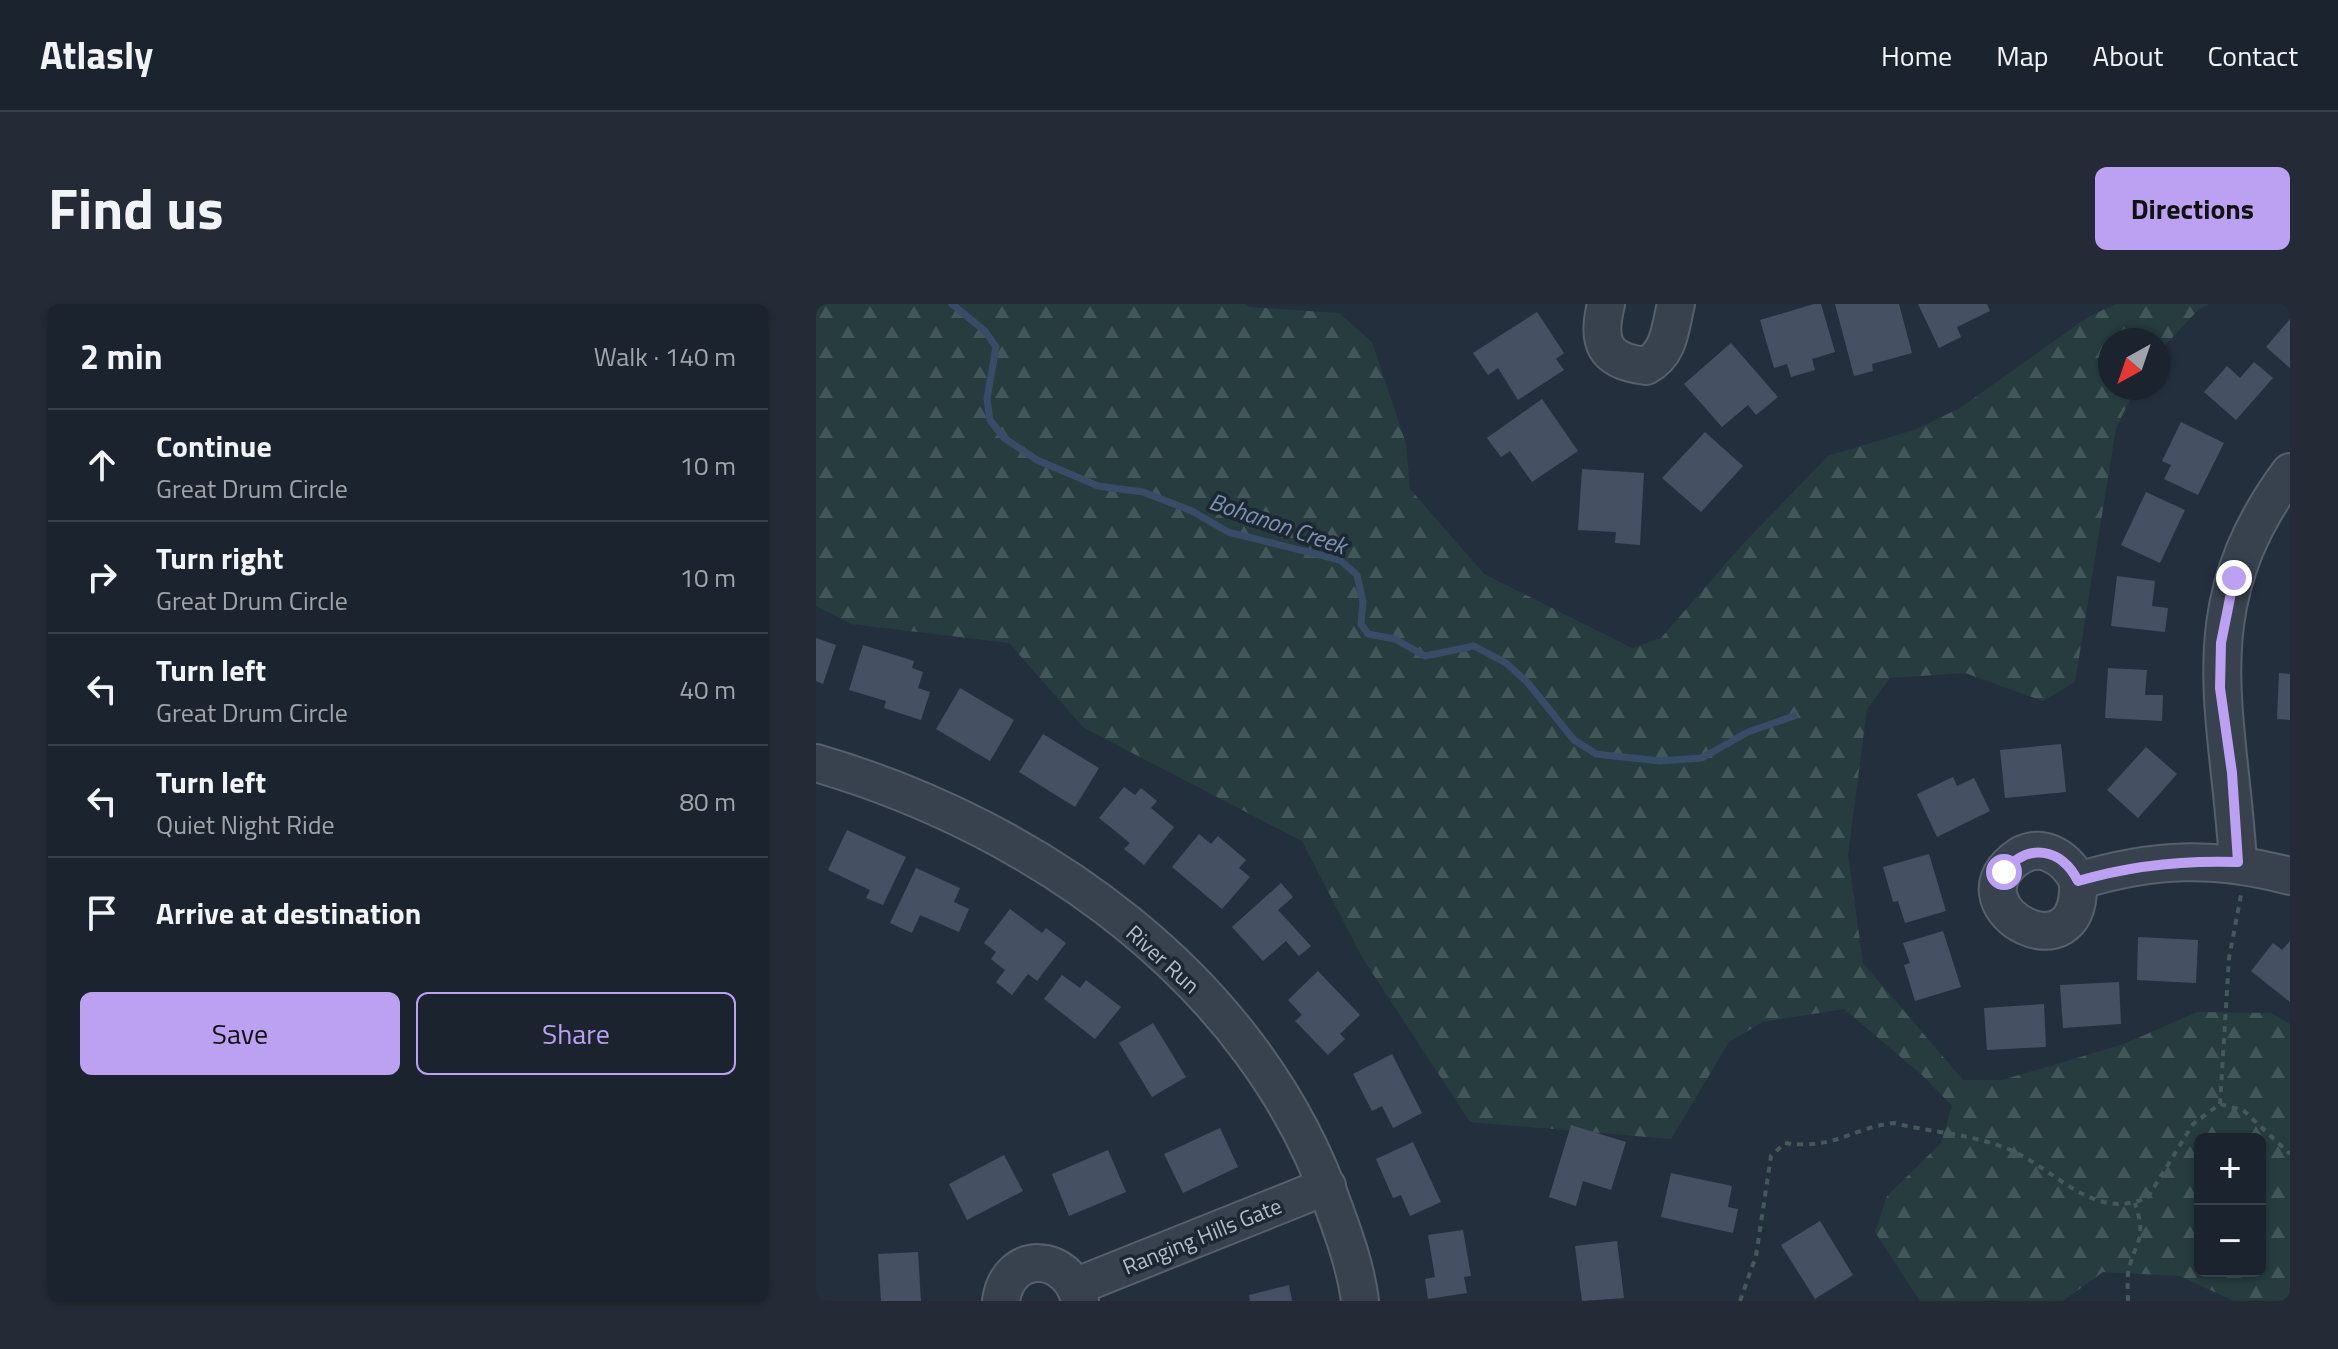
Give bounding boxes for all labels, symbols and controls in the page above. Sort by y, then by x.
text: Atlasly [40,26,153,84]
text: Home [1881,34,1952,77]
text: Map [1996,34,2049,77]
text: About [2093,34,2163,77]
text: Contact [2207,34,2298,77]
text: Find us [48,166,224,251]
button: Directions [2095,167,2290,250]
north arrow [2098,328,2170,400]
text: 2 min [80,330,163,382]
text: Walk · 140 m [594,337,736,376]
text: Continue [156,423,272,469]
icon: ahead [80,443,124,487]
text: 10 m [679,446,736,485]
text: Great Drum Circle [156,469,348,508]
water label: Bohanon Creek [1205,483,1355,564]
text: Turn right [156,535,284,581]
icon: right [80,555,124,599]
text: 10 m [679,558,736,597]
route end [2216,560,2252,596]
text: Great Drum Circle [156,581,348,620]
text: Turn left [156,647,266,693]
icon: left [80,667,124,711]
text: 40 m [679,670,736,709]
text: Great Drum Circle [156,693,348,732]
text: Turn left [156,759,266,805]
icon: left [80,779,124,823]
text: 80 m [679,782,736,821]
text: Quiet Night Ride [156,805,335,844]
route start [1986,854,2022,890]
text: Arrive at destination [156,890,421,936]
icon: arrive [80,891,124,935]
street label: River Run [1118,916,1208,1002]
button: Save [80,992,400,1075]
button: Share [416,992,736,1075]
map controls [2194,1133,2266,1277]
button: + [2194,1133,2266,1205]
street label: Ranging Hills Gate [1117,1189,1287,1283]
button: − [2194,1205,2266,1277]

